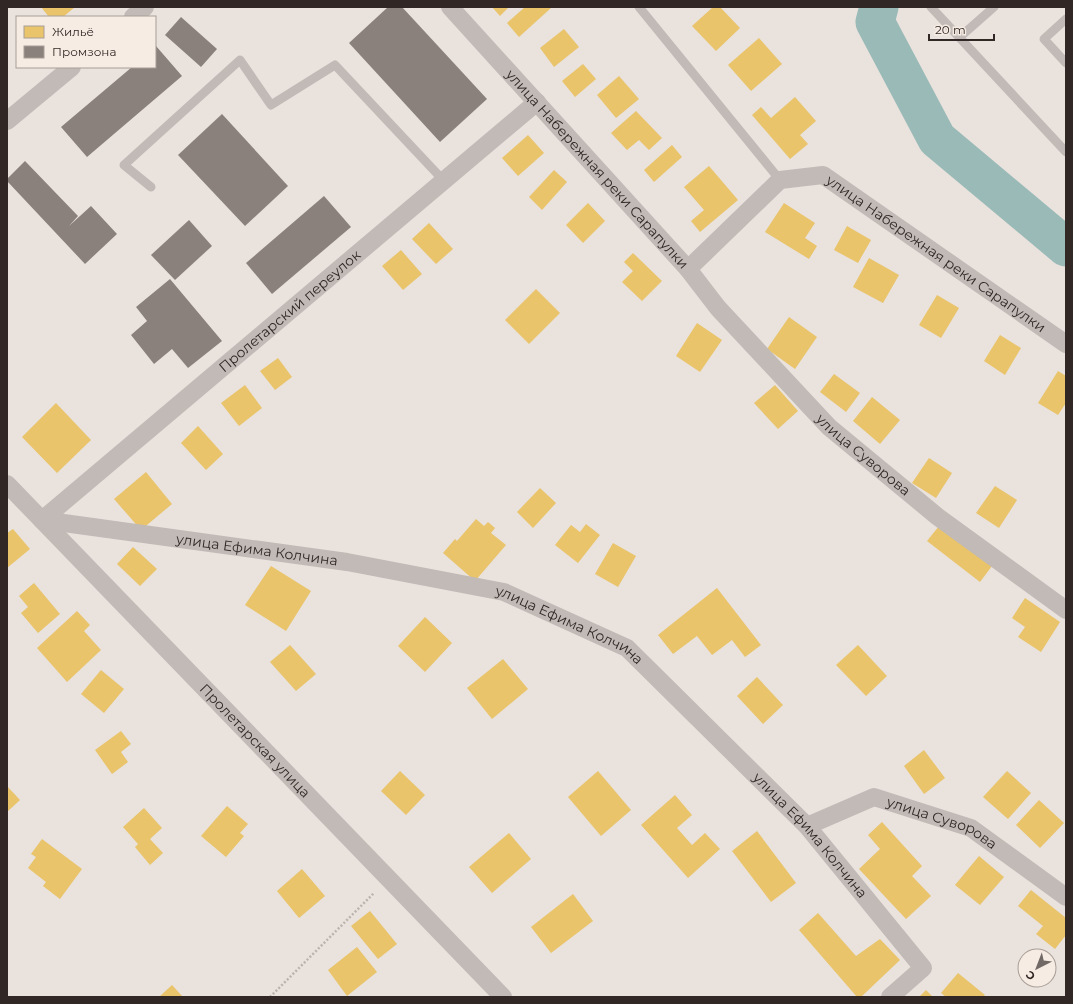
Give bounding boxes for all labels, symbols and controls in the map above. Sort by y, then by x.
legend [16,16,156,68]
scale bar [929,16,994,42]
text: 20 m [935,22,966,37]
text: Жильё [52,24,94,39]
text: Промзона [52,44,116,59]
street label: улица Набережная реки Сарапулки [501,65,693,273]
street label: улица Набережная реки Сарапулки [822,170,1049,336]
street label: Пролетарский переулок [215,246,364,376]
street label: улица Суворова [812,409,914,500]
street label: улица Ефима Колчина [174,529,339,570]
street label: улица Ефима Колчина [493,581,647,668]
street label: Пролетарская улица [196,680,314,801]
street label: улица Ефима Колчина [748,768,871,902]
street label: улица Суворова [884,792,1001,853]
north arrow [1017,948,1057,988]
text: С [1023,968,1038,983]

